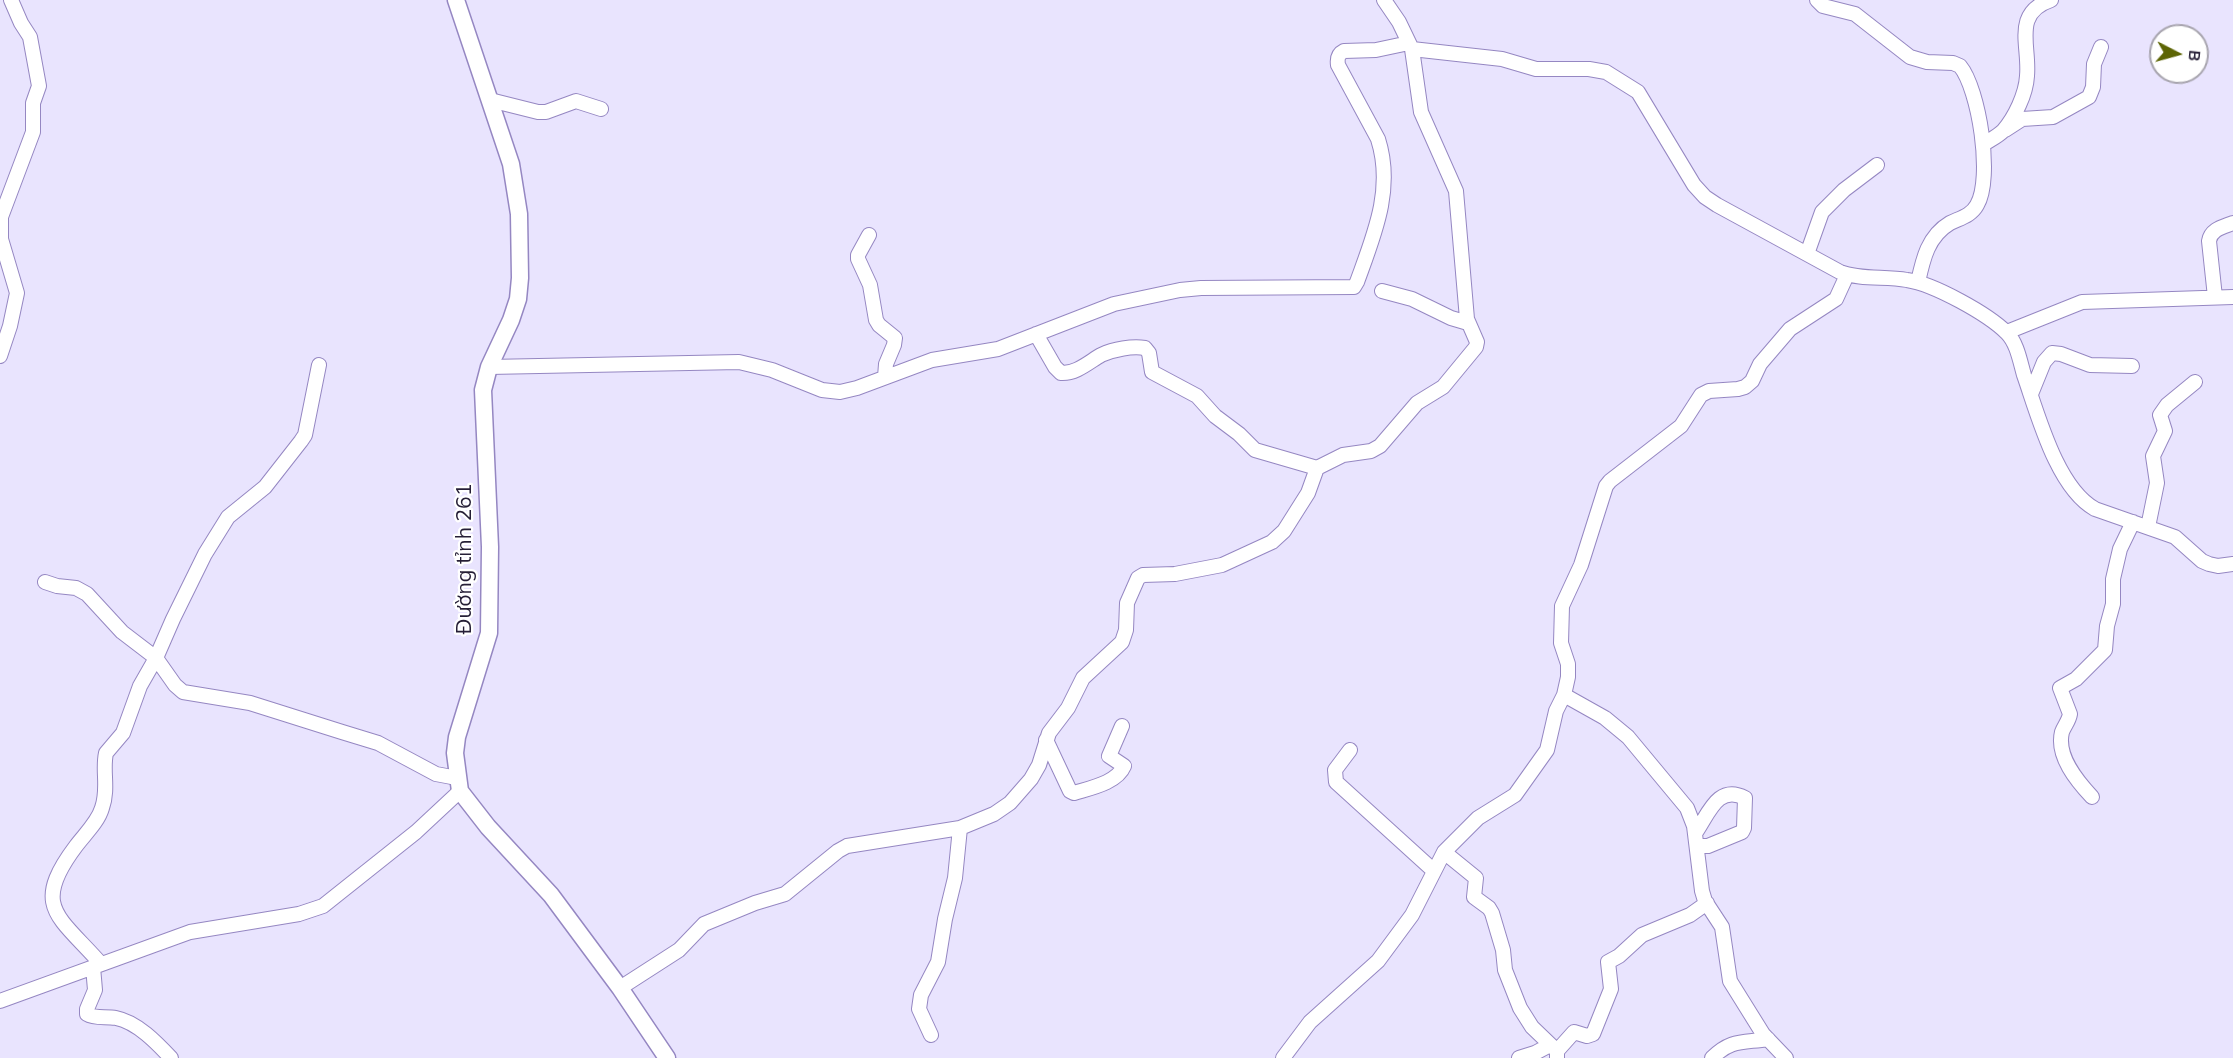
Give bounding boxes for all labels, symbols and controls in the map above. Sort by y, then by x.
north arrow [2149,24,2209,84]
text: B [2184,49,2205,62]
street label: Đường tỉnh 261 [452,484,478,634]

